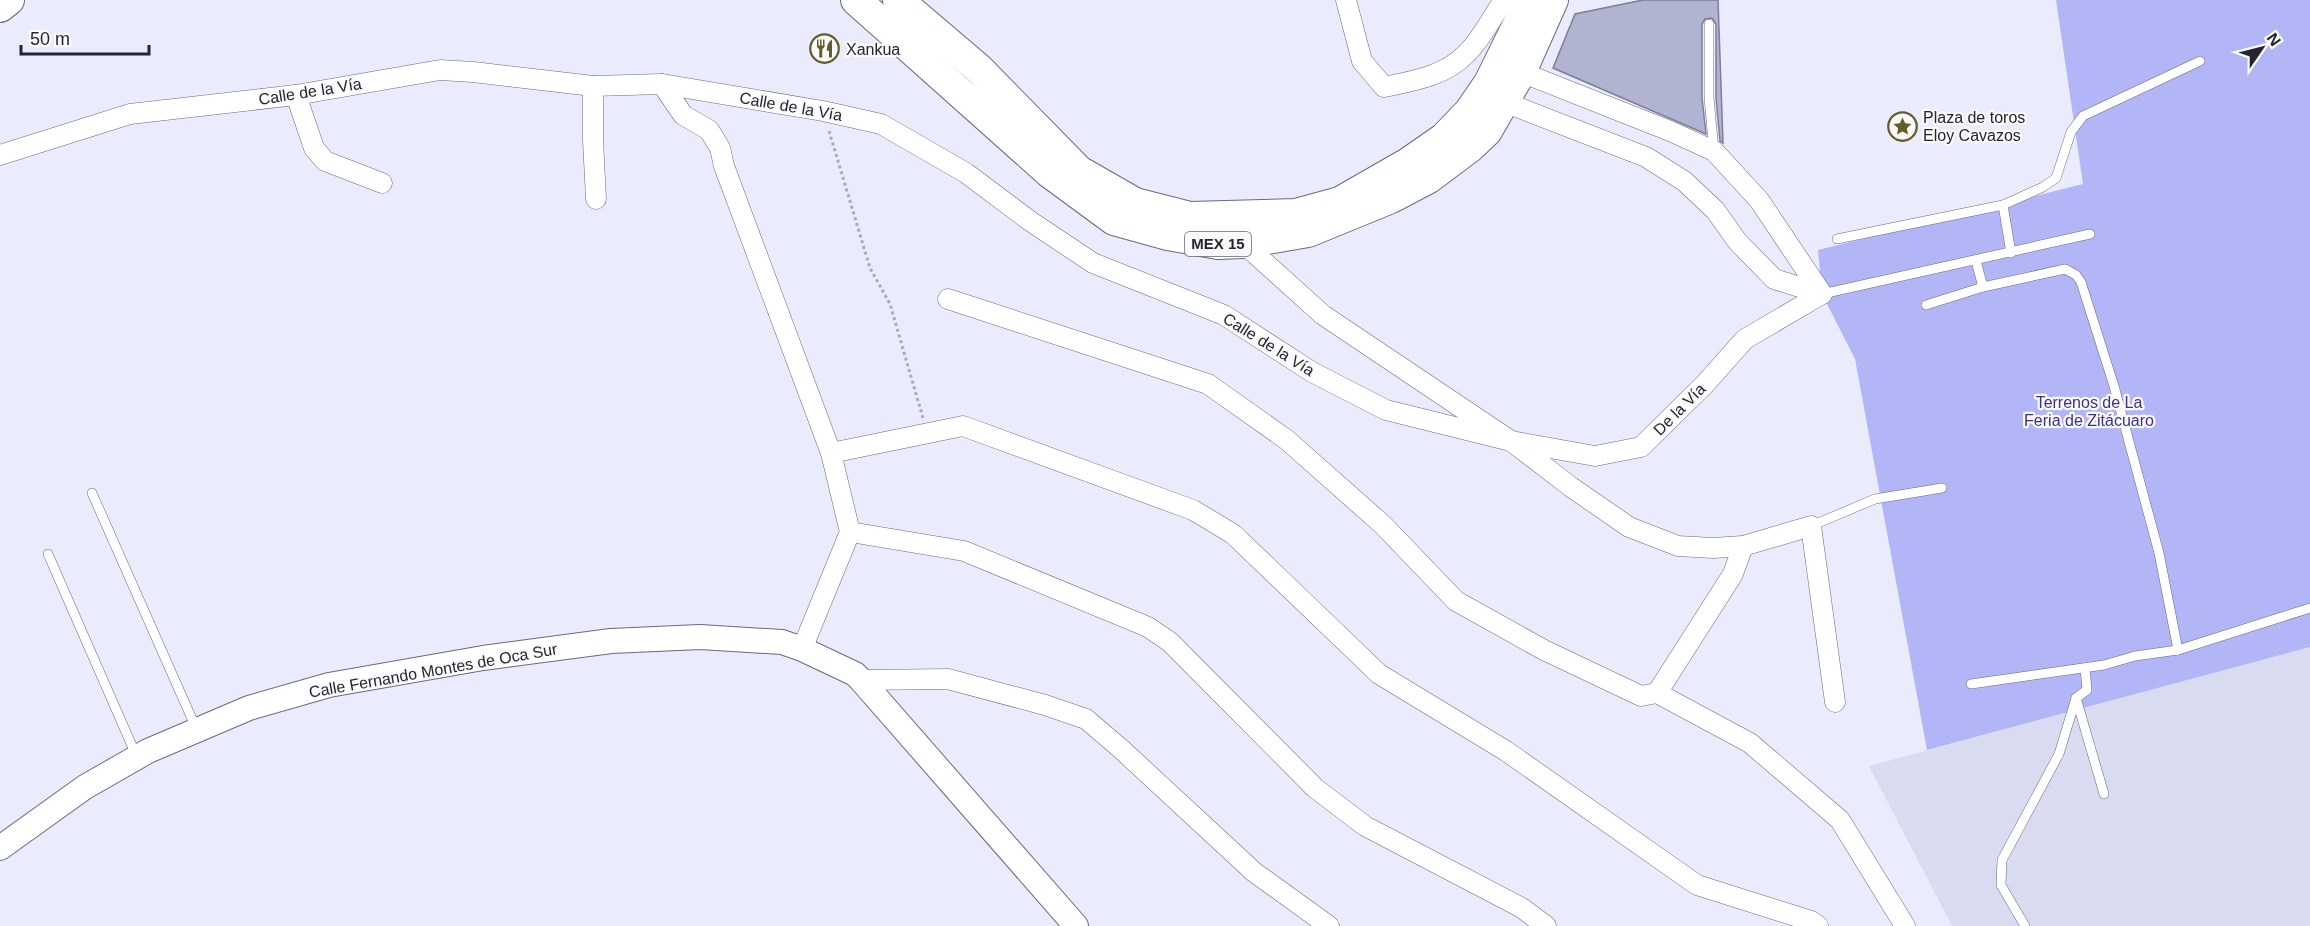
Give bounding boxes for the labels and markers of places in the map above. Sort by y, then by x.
restaurant icon: Xankua [809,33,841,65]
place label: Xankua [846,41,900,58]
place label: Plaza de toros Eloy Cavazos [1923,109,2025,144]
place icon: Plaza de toros Eloy Cavazos [1886,110,1918,142]

